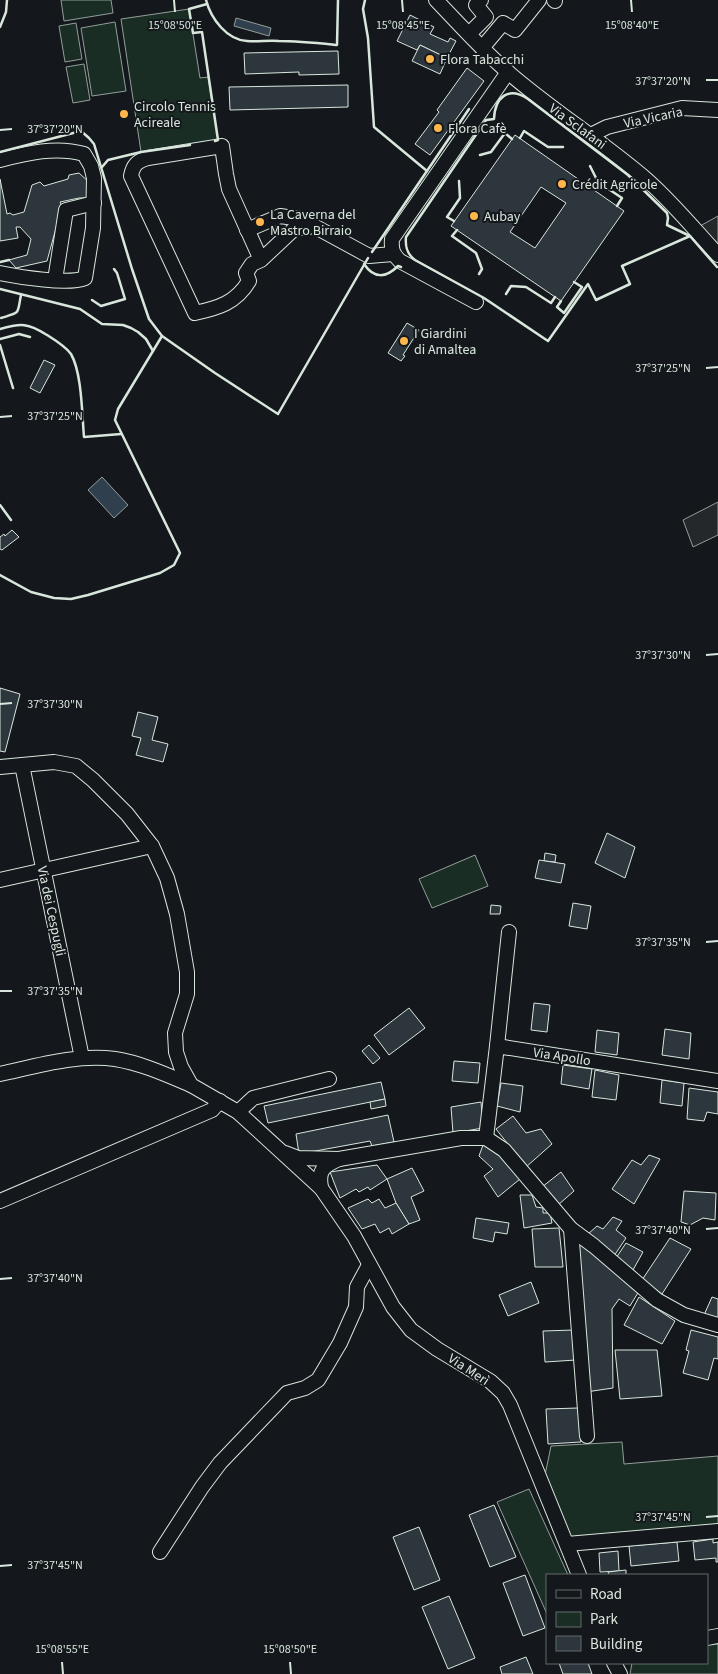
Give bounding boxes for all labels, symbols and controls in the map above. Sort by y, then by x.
text: 15°08'50"E [148,17,202,34]
text: 15°08'45"E [376,17,430,34]
text: 15°08'40"E [605,17,659,34]
place label: Flora Tabacchi [440,50,524,70]
marker: Flora Tabacchi [424,53,436,65]
text: 37°37'20"N [635,73,691,90]
place label: Circolo Tennis Acireale [134,97,216,133]
street label: Via Sclafani [544,99,610,155]
street label: Via Vicaria [622,102,685,134]
marker: Circolo Tennis Acireale [118,108,130,120]
place label: Flora Cafè [448,119,506,139]
text: 37°37'20"N [27,121,83,138]
marker: Flora Cafè [432,122,444,134]
place label: Crédit Agricole [572,175,658,195]
marker: Crédit Agricole [556,178,568,190]
place label: La Caverna del Mastro Birraio [270,205,356,241]
place label: Aubay [484,207,521,227]
marker: Aubay [468,210,480,222]
marker: La Caverna del Mastro Birraio [254,216,266,228]
place label: I Giardini di Amaltea [414,324,476,360]
marker: I Giardini di Amaltea [398,335,410,347]
text: 37°37'25"N [635,360,691,377]
text: 37°37'25"N [27,408,83,425]
text: 37°37'30"N [635,647,691,664]
text: 37°37'30"N [27,696,83,713]
street label: Via dei Cespugli [32,864,70,958]
text: 37°37'35"N [635,934,691,951]
text: 37°37'35"N [27,983,83,1000]
street label: Via Apollo [532,1043,592,1071]
text: 37°37'40"N [635,1222,691,1239]
text: 37°37'40"N [27,1270,83,1287]
street label: Via Merì [444,1349,493,1391]
text: 37°37'45"N [635,1509,691,1526]
text: 37°37'45"N [27,1557,83,1574]
legend [546,1574,708,1664]
text: Road [590,1584,622,1605]
text: Park [590,1609,619,1630]
text: Building [590,1634,643,1655]
text: 15°08'55"E [35,1641,89,1658]
text: 15°08'50"E [263,1641,317,1658]

